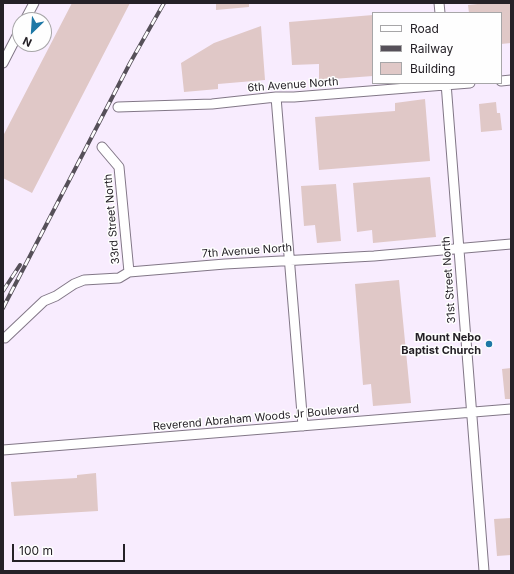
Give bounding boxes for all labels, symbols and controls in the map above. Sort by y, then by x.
north arrow [12,12,52,52]
legend [372,12,502,84]
text: Road [410,21,439,36]
text: N [21,34,34,50]
text: Railway [410,41,453,56]
text: Building [410,61,455,76]
street label: 6th Avenue North [247,75,339,95]
street label: 33rd Street North [101,173,123,265]
street label: 31st Street North [439,236,459,324]
street label: 7th Avenue North [201,241,293,261]
place label: Mount Nebo Baptist Church [401,331,481,357]
marker: Mount Nebo Baptist Church [484,339,494,349]
street label: Reverend Abraham Woods Jr Boulevard [152,402,360,434]
scale bar [14,536,127,562]
text: 100 m [19,543,53,558]

